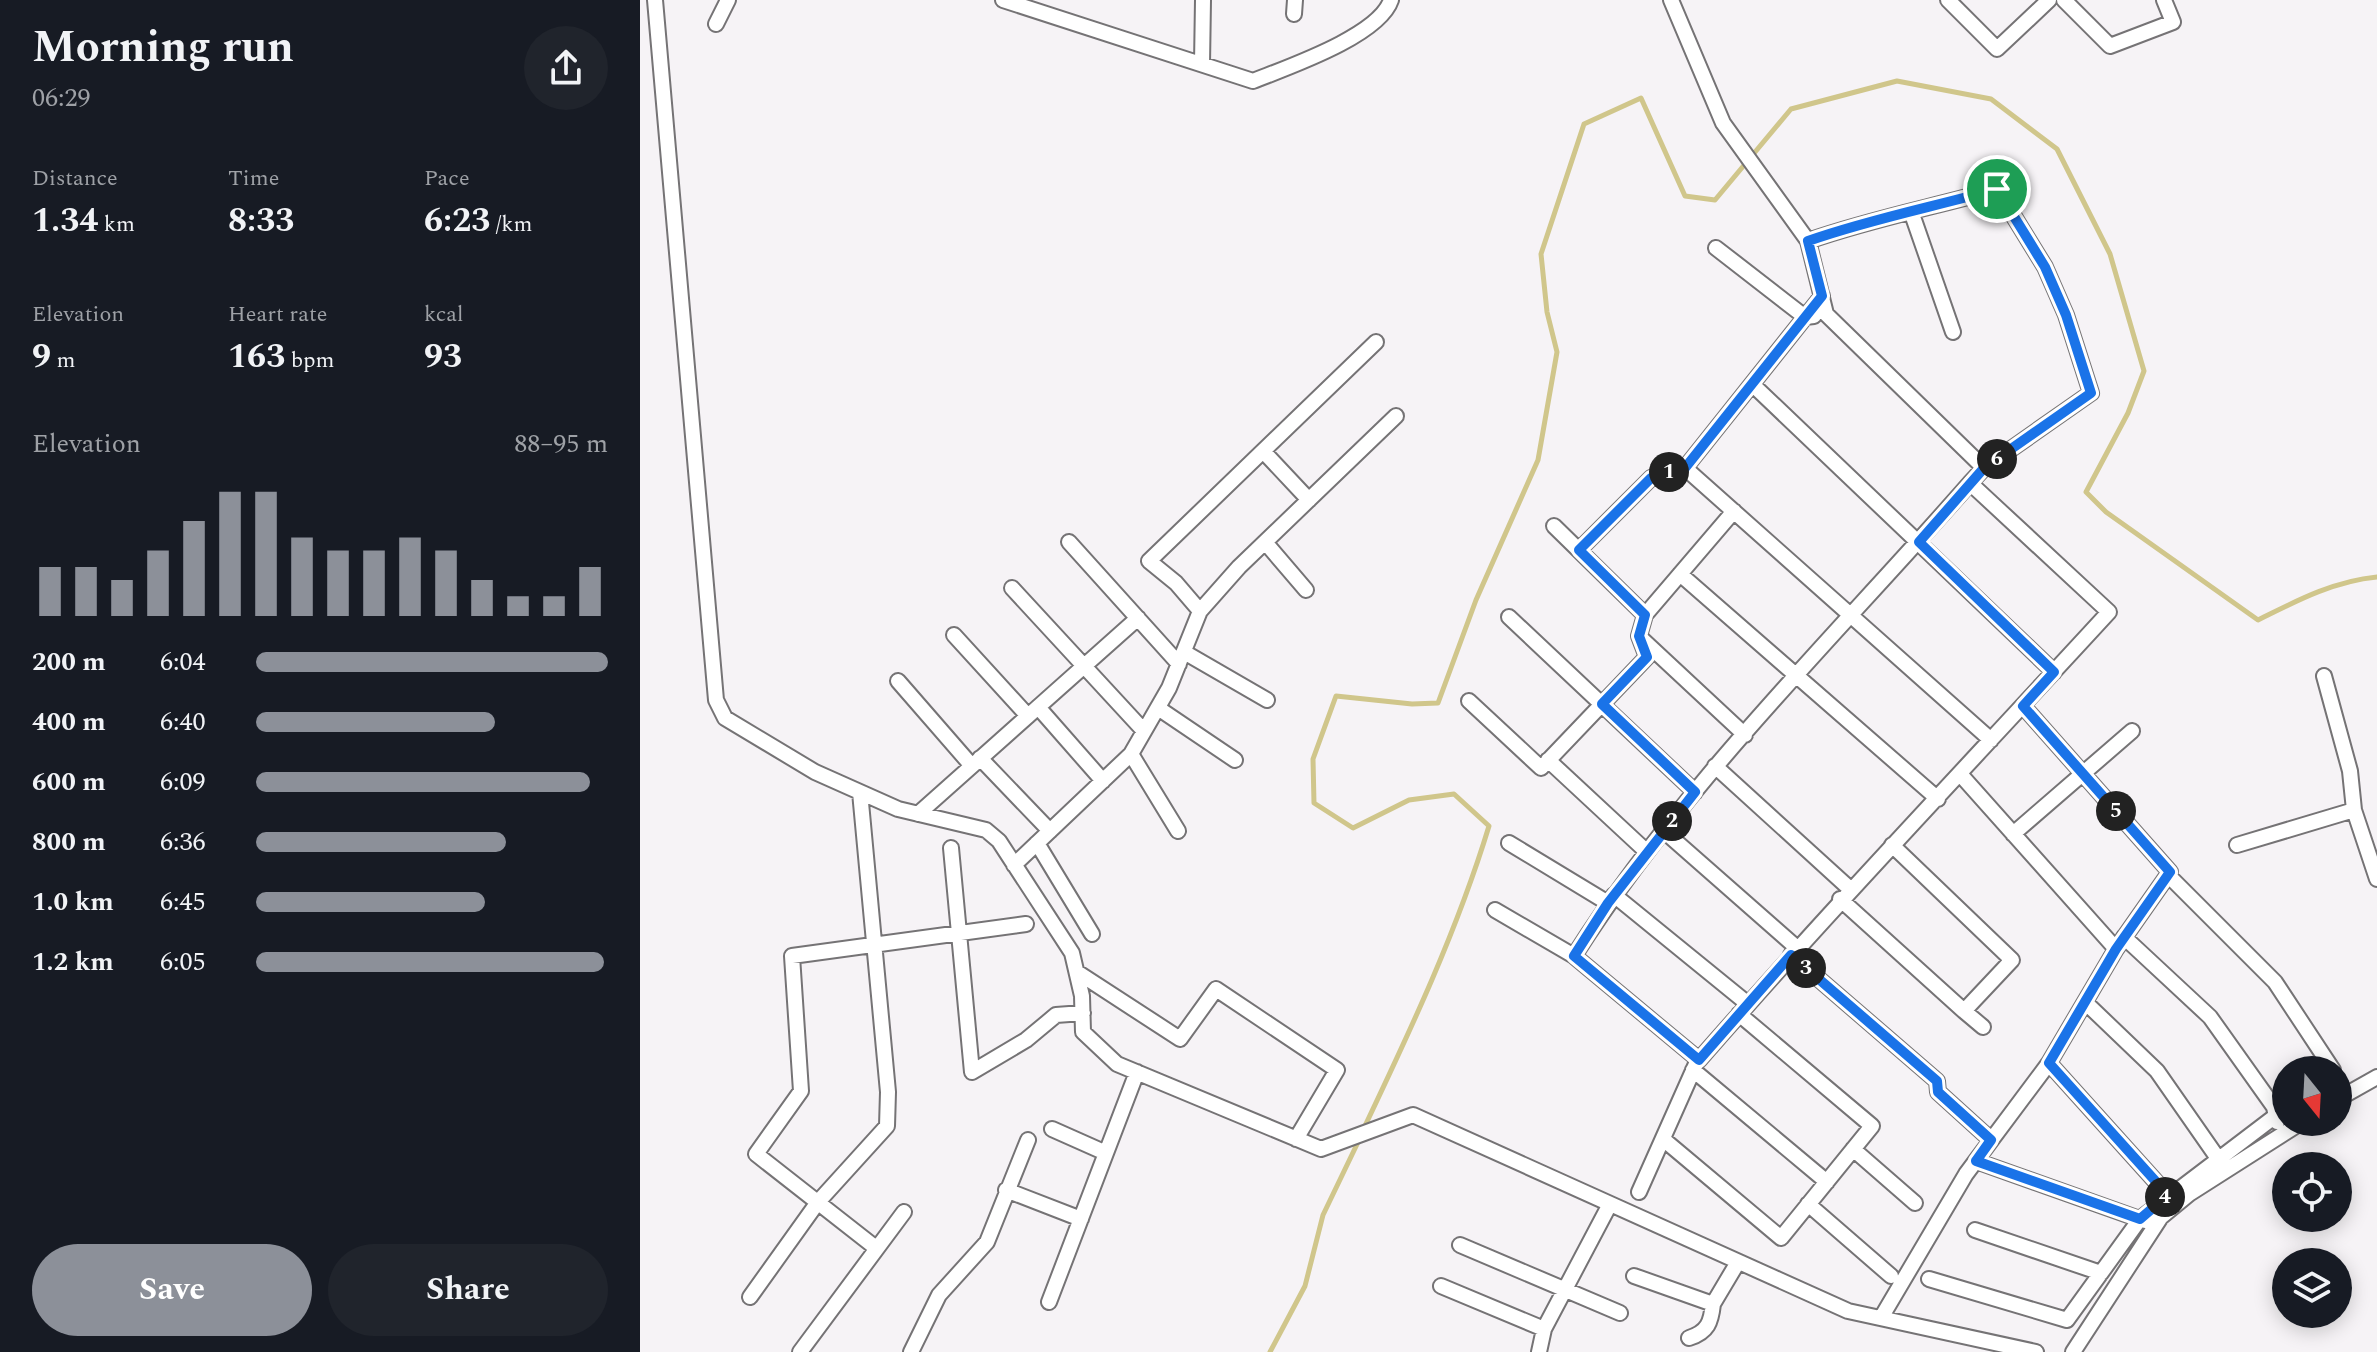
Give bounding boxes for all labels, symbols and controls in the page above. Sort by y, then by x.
text: Morning run [32,14,294,81]
button: share [524,26,608,110]
text: 06:29 [32,78,91,118]
pin [1963,155,2031,223]
text: Distance [32,162,118,195]
text: Time [228,162,279,195]
text: Pace [424,162,470,195]
icon: arrive [1975,167,2019,211]
text: 1.34 [32,195,98,247]
text: 8:33 [228,195,294,247]
text: 6:23 [424,195,490,247]
text: km [98,208,135,241]
text: /km [490,208,533,241]
text: Elevation [32,298,124,331]
text: Heart rate [228,298,328,331]
text: kcal [424,298,464,331]
text: 9 [32,331,51,383]
text: 163 [228,331,285,383]
text: 93 [424,331,462,383]
text: m [51,344,76,377]
text: bpm [285,344,334,377]
text: Elevation [32,424,141,464]
text: 88–95 m [514,424,608,464]
pin: 6 [1977,439,2017,479]
text: 6 [1991,442,2003,475]
pin: 1 [1649,452,1689,492]
text: 1 [1663,455,1675,488]
text: 200 m [32,642,106,682]
text: 6:04 [160,642,206,682]
text: 400 m [32,702,106,742]
text: 6:40 [160,702,206,742]
text: 600 m [32,762,106,802]
text: 6:09 [160,762,206,802]
pin: 5 [2096,791,2136,831]
text: 5 [2110,794,2122,827]
pin: 2 [1652,801,1692,841]
text: 2 [1666,804,1678,837]
text: 800 m [32,822,106,862]
text: 6:36 [160,822,206,862]
text: 1.0 km [32,882,114,922]
text: 6:45 [160,882,206,922]
text: 1.2 km [32,942,114,982]
text: 6:05 [160,942,206,982]
pin: 3 [1786,948,1826,988]
text: 3 [1800,951,1812,984]
north arrow [2272,1056,2352,1136]
map controls [2272,1056,2352,1328]
button: locate [2272,1152,2352,1232]
pin: 4 [2145,1177,2185,1217]
text: 4 [2159,1180,2171,1213]
button: Save [32,1244,312,1336]
button: Share [328,1244,608,1336]
button: layers [2272,1248,2352,1328]

